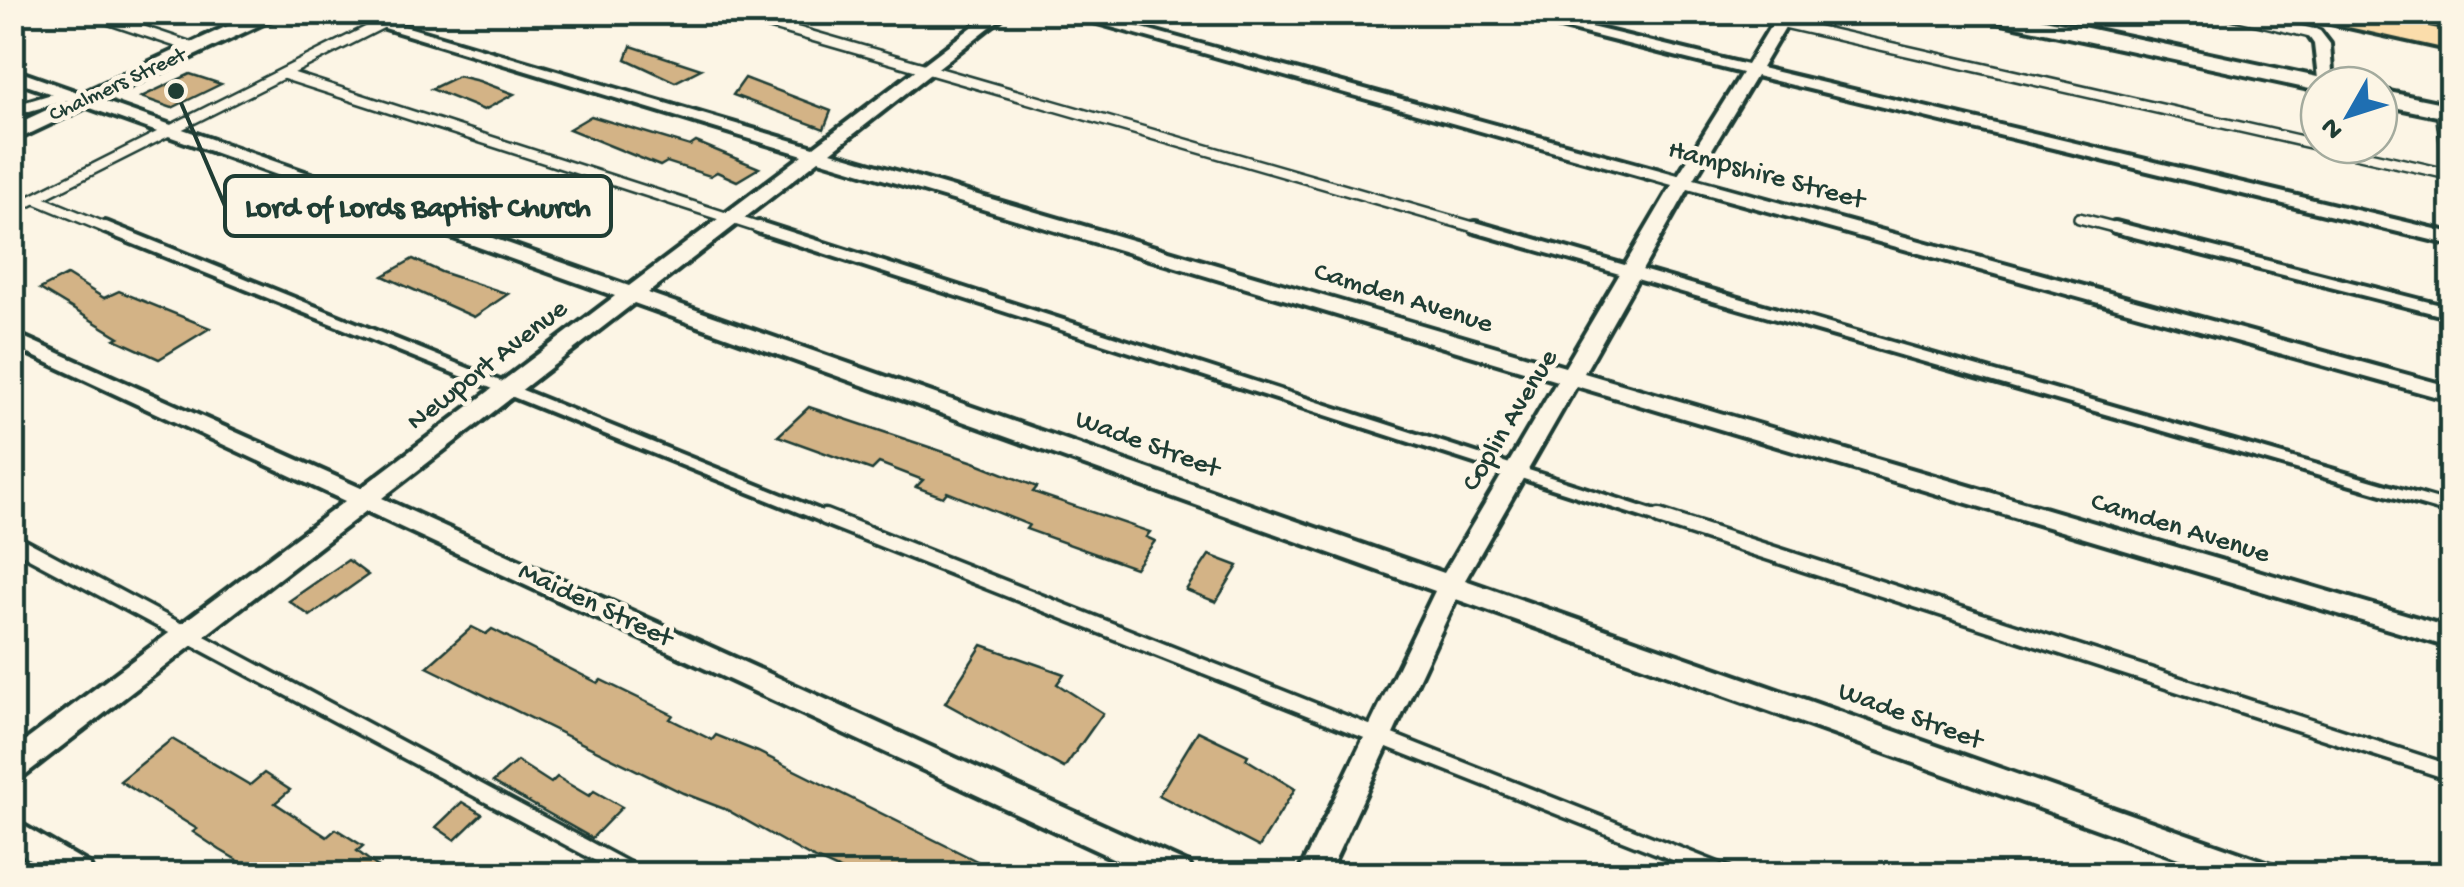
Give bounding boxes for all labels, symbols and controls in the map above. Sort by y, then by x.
street label: Chalmers Street [46,42,192,129]
north arrow [2299,65,2399,165]
text: N [2314,110,2352,145]
street label: Hampshire Street [1664,134,1870,219]
callout: Lord of Lords Baptist Church [225,176,611,236]
text: Lord of Lords Baptist Church [245,193,591,228]
street label: Camden Avenue [1309,256,1497,342]
street label: Newport Avenue [401,293,575,439]
street label: Coplin Avenue [1456,344,1567,498]
street label: Wade Street [1070,404,1226,487]
street label: Camden Avenue [2086,486,2274,572]
street label: Maiden Street [513,556,680,657]
street label: Wade Street [1833,676,1989,759]

